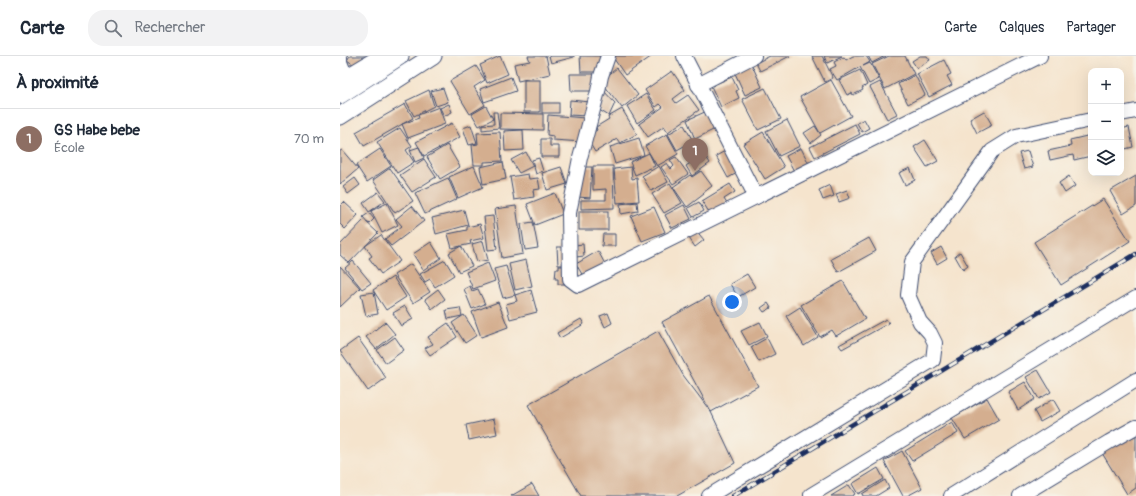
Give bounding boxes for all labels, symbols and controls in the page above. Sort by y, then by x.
search box [88,10,368,46]
text: Carte [20,16,64,40]
icon: search [102,17,124,39]
text: Rechercher [134,18,205,37]
text: Carte [944,19,977,36]
text: Calques [999,19,1044,36]
text: Partager [1066,19,1116,36]
map controls [1088,68,1124,176]
button: + [1088,68,1124,104]
text: À proximité [16,72,99,93]
button: − [1088,104,1124,140]
text: GS Habe bebe [54,121,140,140]
text: 1 [26,131,32,147]
text: 70 m [294,131,324,147]
pin: 1 [682,138,708,171]
text: École [54,140,84,156]
button: layers [1088,140,1124,176]
your location [722,292,742,312]

